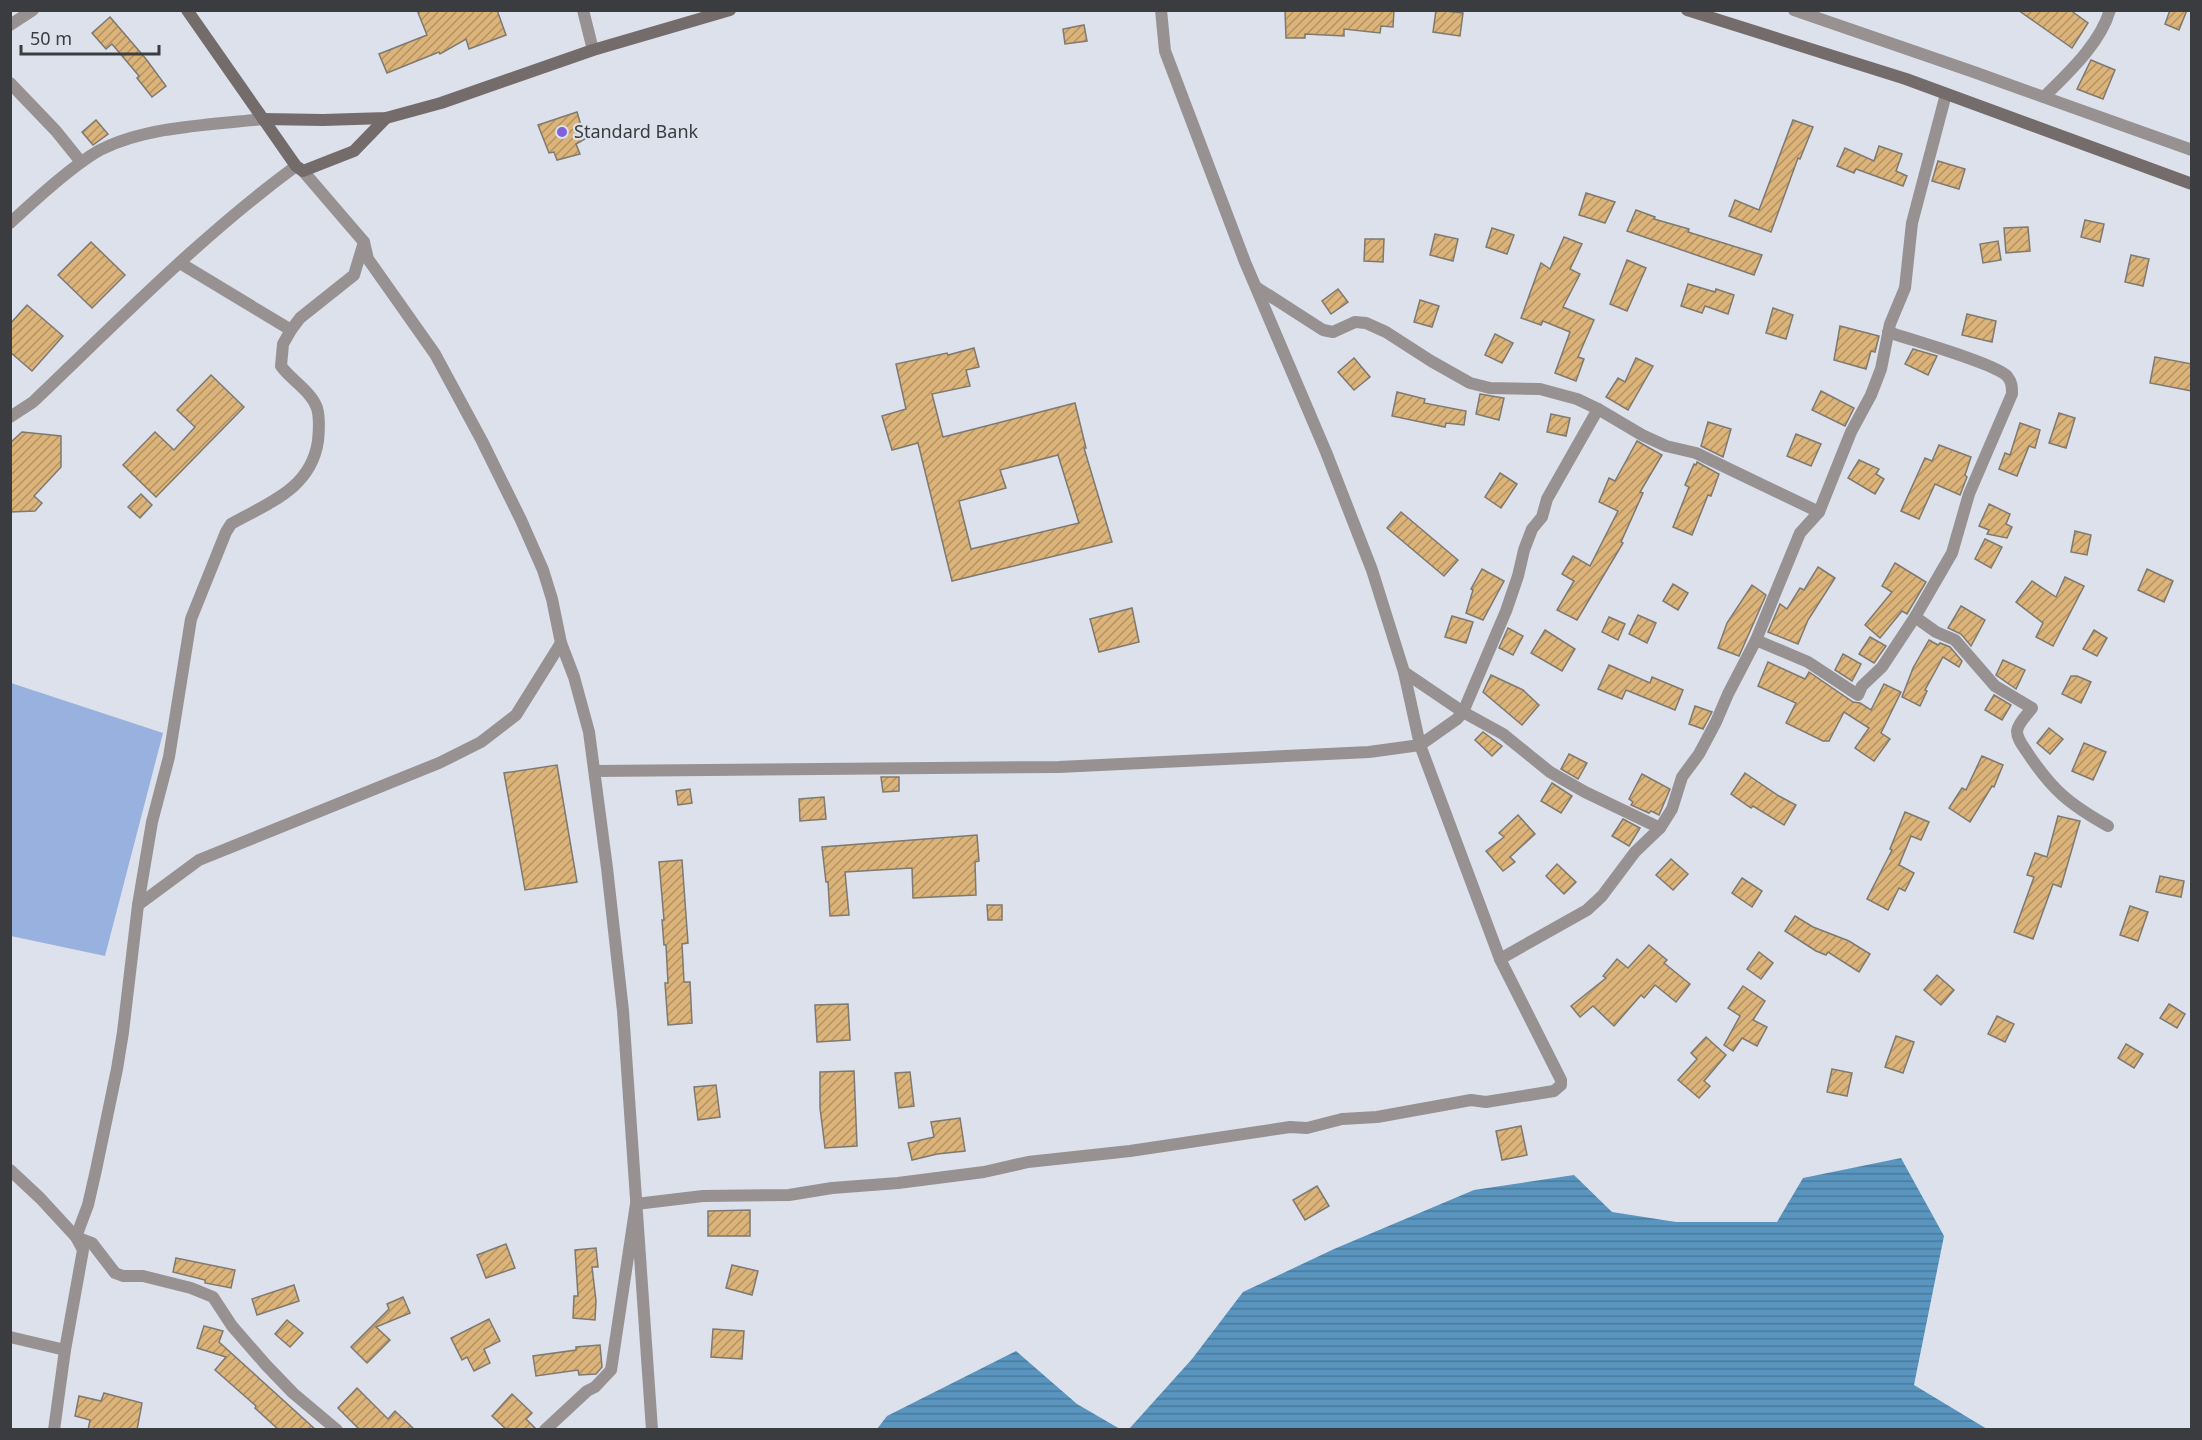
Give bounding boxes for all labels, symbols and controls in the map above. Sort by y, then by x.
scale bar [21,18,159,56]
text: 50 m [30,26,72,50]
place label: Standard Bank [574,119,699,143]
marker: Standard Bank [555,125,569,139]

